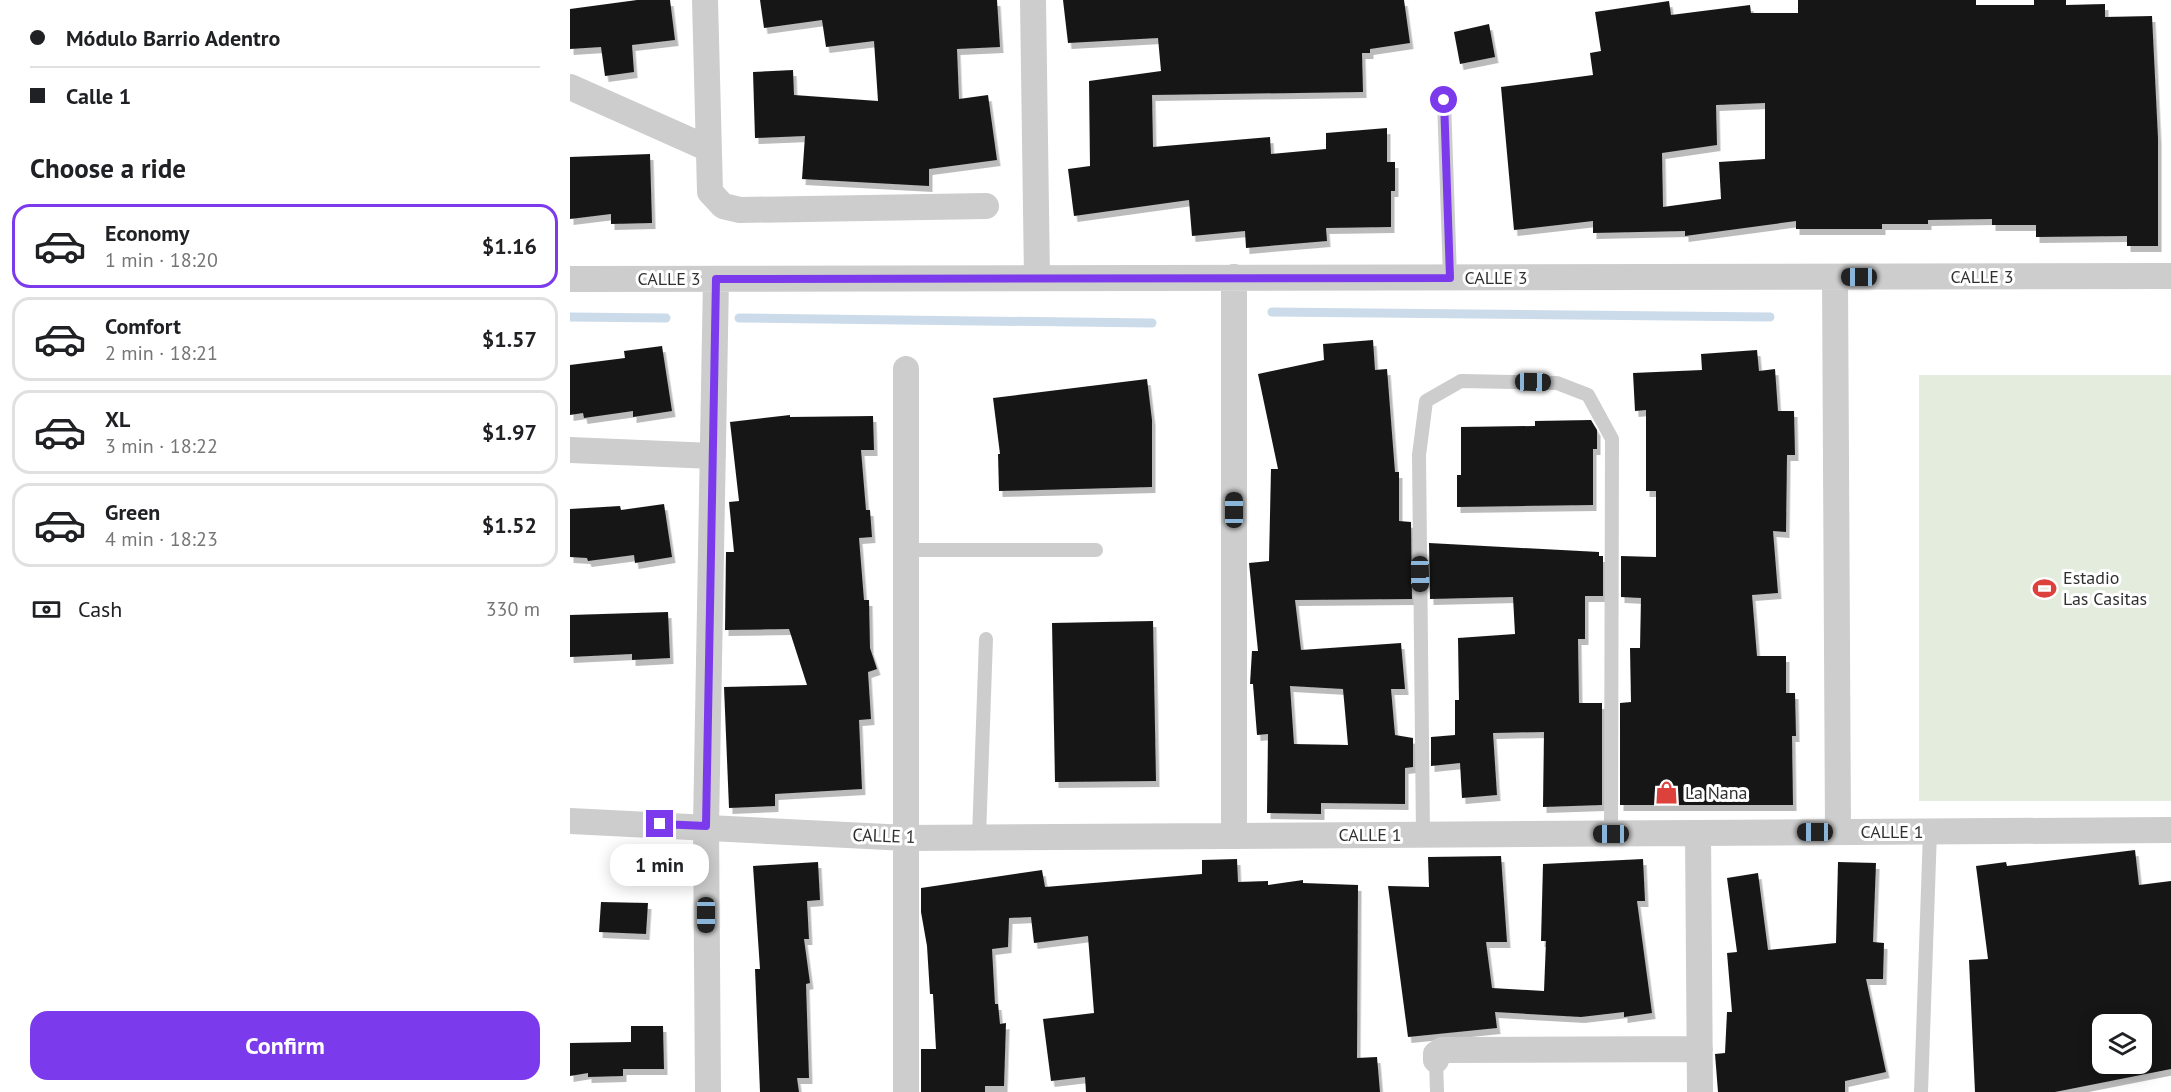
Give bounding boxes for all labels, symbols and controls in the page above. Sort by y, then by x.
text: Módulo Barrio Adentro [66,24,280,52]
text: Calle 1 [66,82,131,110]
route start [1430,86,1457,113]
text: Choose a ride [30,151,186,185]
icon: car [33,219,87,273]
text: Economy [105,219,189,247]
text: $1.16 [482,232,537,260]
text: 1 min · 18:20 [105,247,218,273]
street label: CALLE 3 [1950,265,2014,288]
street label: CALLE 3 [1464,266,1528,289]
street label: CALLE 3 [637,267,701,290]
car [1841,268,1877,286]
icon: car [33,312,87,366]
text: Comfort [105,312,181,340]
text: $1.57 [482,325,537,353]
text: 2 min · 18:21 [105,340,218,366]
car [1515,373,1551,391]
icon: car [33,405,87,459]
text: XL [105,405,130,433]
text: $1.97 [482,418,537,446]
text: 3 min · 18:22 [105,433,218,459]
car [1225,492,1243,528]
icon: car [33,498,87,552]
text: Green [105,498,160,526]
text: $1.52 [482,511,537,539]
text: 4 min · 18:23 [105,526,218,552]
car [1411,556,1429,592]
place label: Estadio Las Casitas [2063,566,2147,610]
sports icon: Estadio Las Casitas [2032,575,2058,601]
icon: cash [30,593,63,626]
text: Cash [78,595,122,623]
text: 330 m [486,596,540,622]
shop icon: La Nana [1654,780,1680,806]
place label: La Nana [1685,781,1748,804]
route end [646,810,673,837]
street label: CALLE 1 [1860,820,1924,843]
street label: CALLE 1 [852,823,916,848]
street label: CALLE 1 [1338,823,1402,846]
car [1797,823,1833,841]
car [1593,825,1629,843]
callout: 1 min [610,845,710,887]
text: 1 min [635,852,684,878]
car [697,897,715,933]
button: Confirm [30,1011,540,1080]
map controls [2092,1014,2152,1074]
button: layers [2092,1014,2152,1074]

